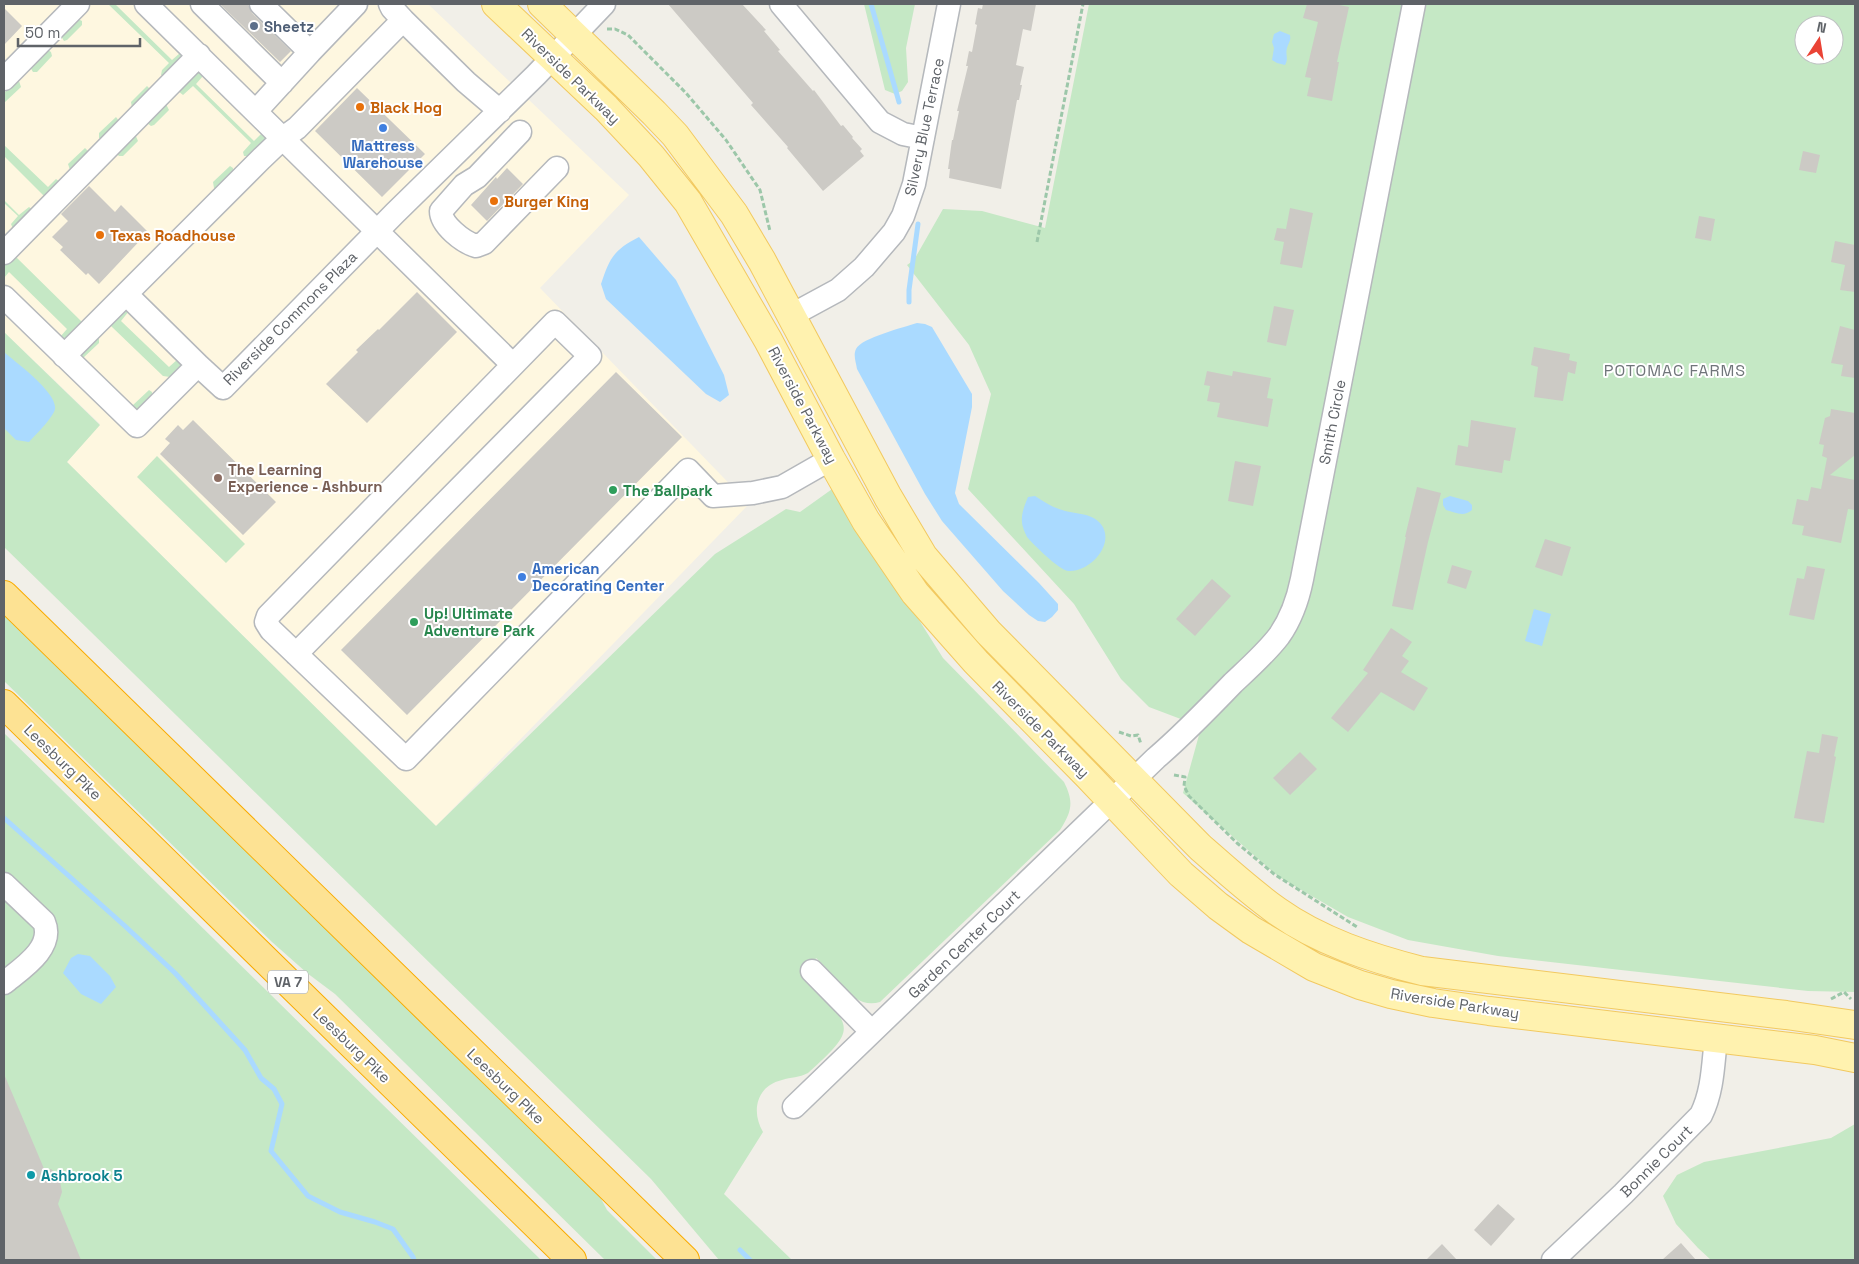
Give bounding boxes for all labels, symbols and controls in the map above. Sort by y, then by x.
scale bar [18,15,140,47]
north arrow [1794,15,1844,65]
place label: Sheetz [264,17,314,36]
text: N [1815,18,1828,37]
marker: Sheetz [248,20,260,32]
text: 50 m [25,23,60,42]
street label: Riverside Parkway [518,24,624,128]
street label: Silvery Blue Terrace [900,56,948,198]
place label: Black Hog [370,98,442,117]
marker: Black Hog [354,101,366,113]
marker: Mattress Warehouse [377,122,389,134]
place label: Mattress Warehouse [343,136,424,172]
place label: Burger King [504,192,589,211]
marker: Burger King [488,195,500,207]
place label: Texas Roadhouse [110,226,236,245]
marker: Texas Roadhouse [94,229,106,241]
street label: Riverside Commons Plaza [219,247,361,389]
street label: Riverside Parkway [764,343,842,467]
district label: POTOMAC FARMS [1604,360,1746,381]
street label: Smith Circle [1314,378,1350,466]
place label: The Learning Experience - Ashburn [228,460,382,496]
marker: The Learning Experience - Ashburn [212,472,224,484]
place label: The Ballpark [623,481,713,500]
marker: The Ballpark [607,484,619,496]
place label: American Decorating Center [532,559,665,595]
marker: American Decorating Center [516,571,528,583]
place label: Up! Ultimate Adventure Park [424,604,536,640]
marker: Up! Ultimate Adventure Park [408,616,420,628]
street label: Riverside Parkway [988,676,1094,782]
street label: Leesburg Pike [20,720,106,804]
street label: Garden Center Court [904,885,1024,1002]
road number: VA 7 [268,970,308,994]
street label: Riverside Parkway [1389,983,1521,1023]
street label: Leesburg Pike [309,1003,395,1087]
street label: Leesburg PIke [463,1044,549,1128]
street label: Bonnie Court [1616,1121,1696,1201]
place label: Ashbrook 5 [41,1166,122,1185]
marker: Ashbrook 5 [25,1169,37,1181]

